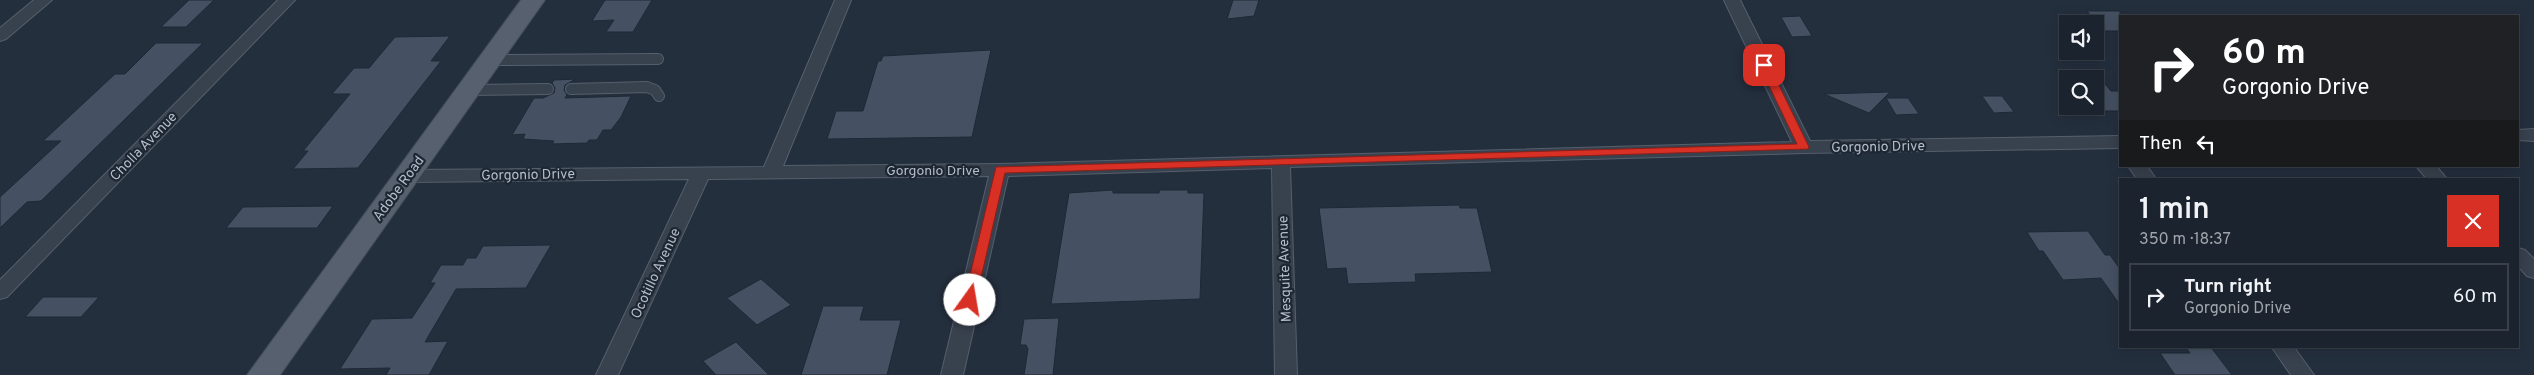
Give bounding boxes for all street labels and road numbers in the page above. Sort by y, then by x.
street label: Cholla Avenue [107,109,181,185]
street label: Gorgonio Drive [1831,138,1925,157]
street label: Adobe Road [370,153,429,225]
street label: Gorgonio Drive [886,163,980,180]
street label: Gorgonio Drive [481,166,575,185]
street label: Mesquite Avenue [1275,215,1296,323]
street label: Ocotillo Avenue [628,226,685,322]

